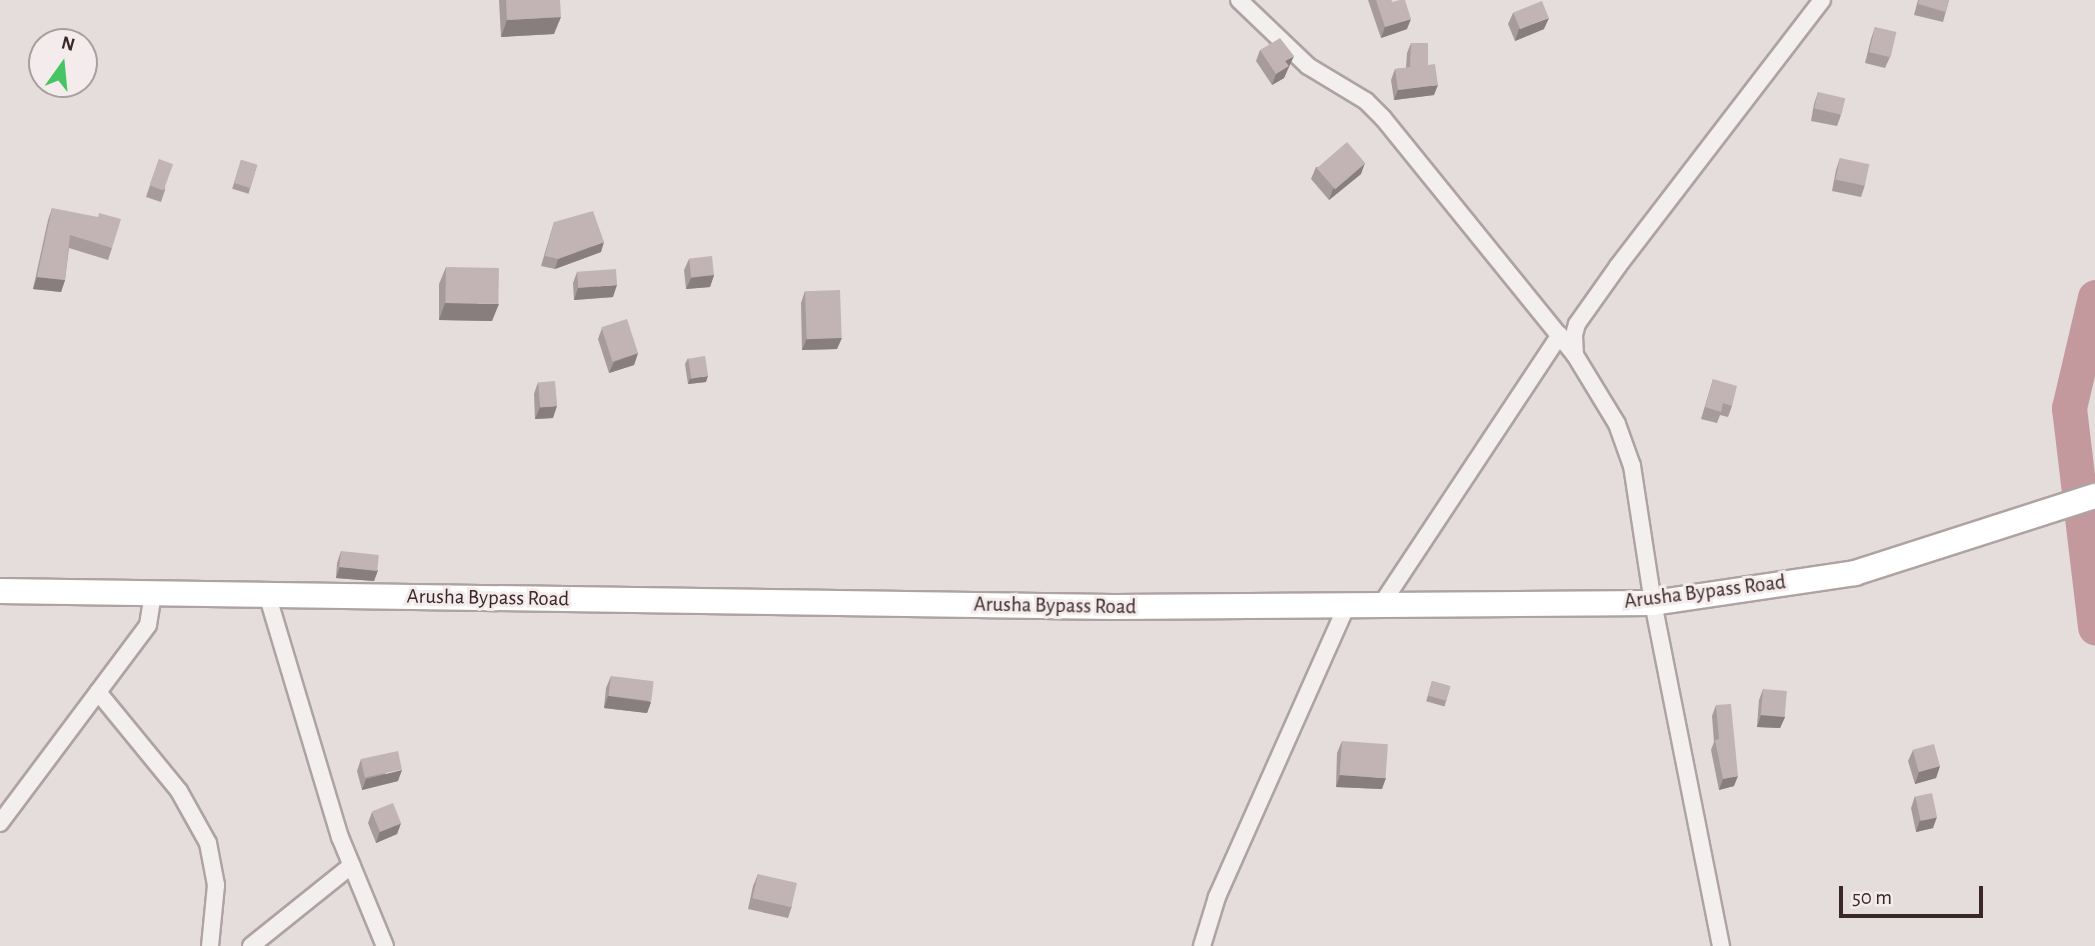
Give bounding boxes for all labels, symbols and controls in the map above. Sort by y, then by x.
north arrow [28,28,98,98]
text: N [59,33,77,55]
street label: Arusha Bypass Road [1623,570,1787,614]
street label: Arusha Bypass Road [406,584,570,612]
street label: Arusha Bypass Road [973,592,1137,620]
scale bar [1843,872,1986,916]
text: 50 m [1852,887,1892,908]

